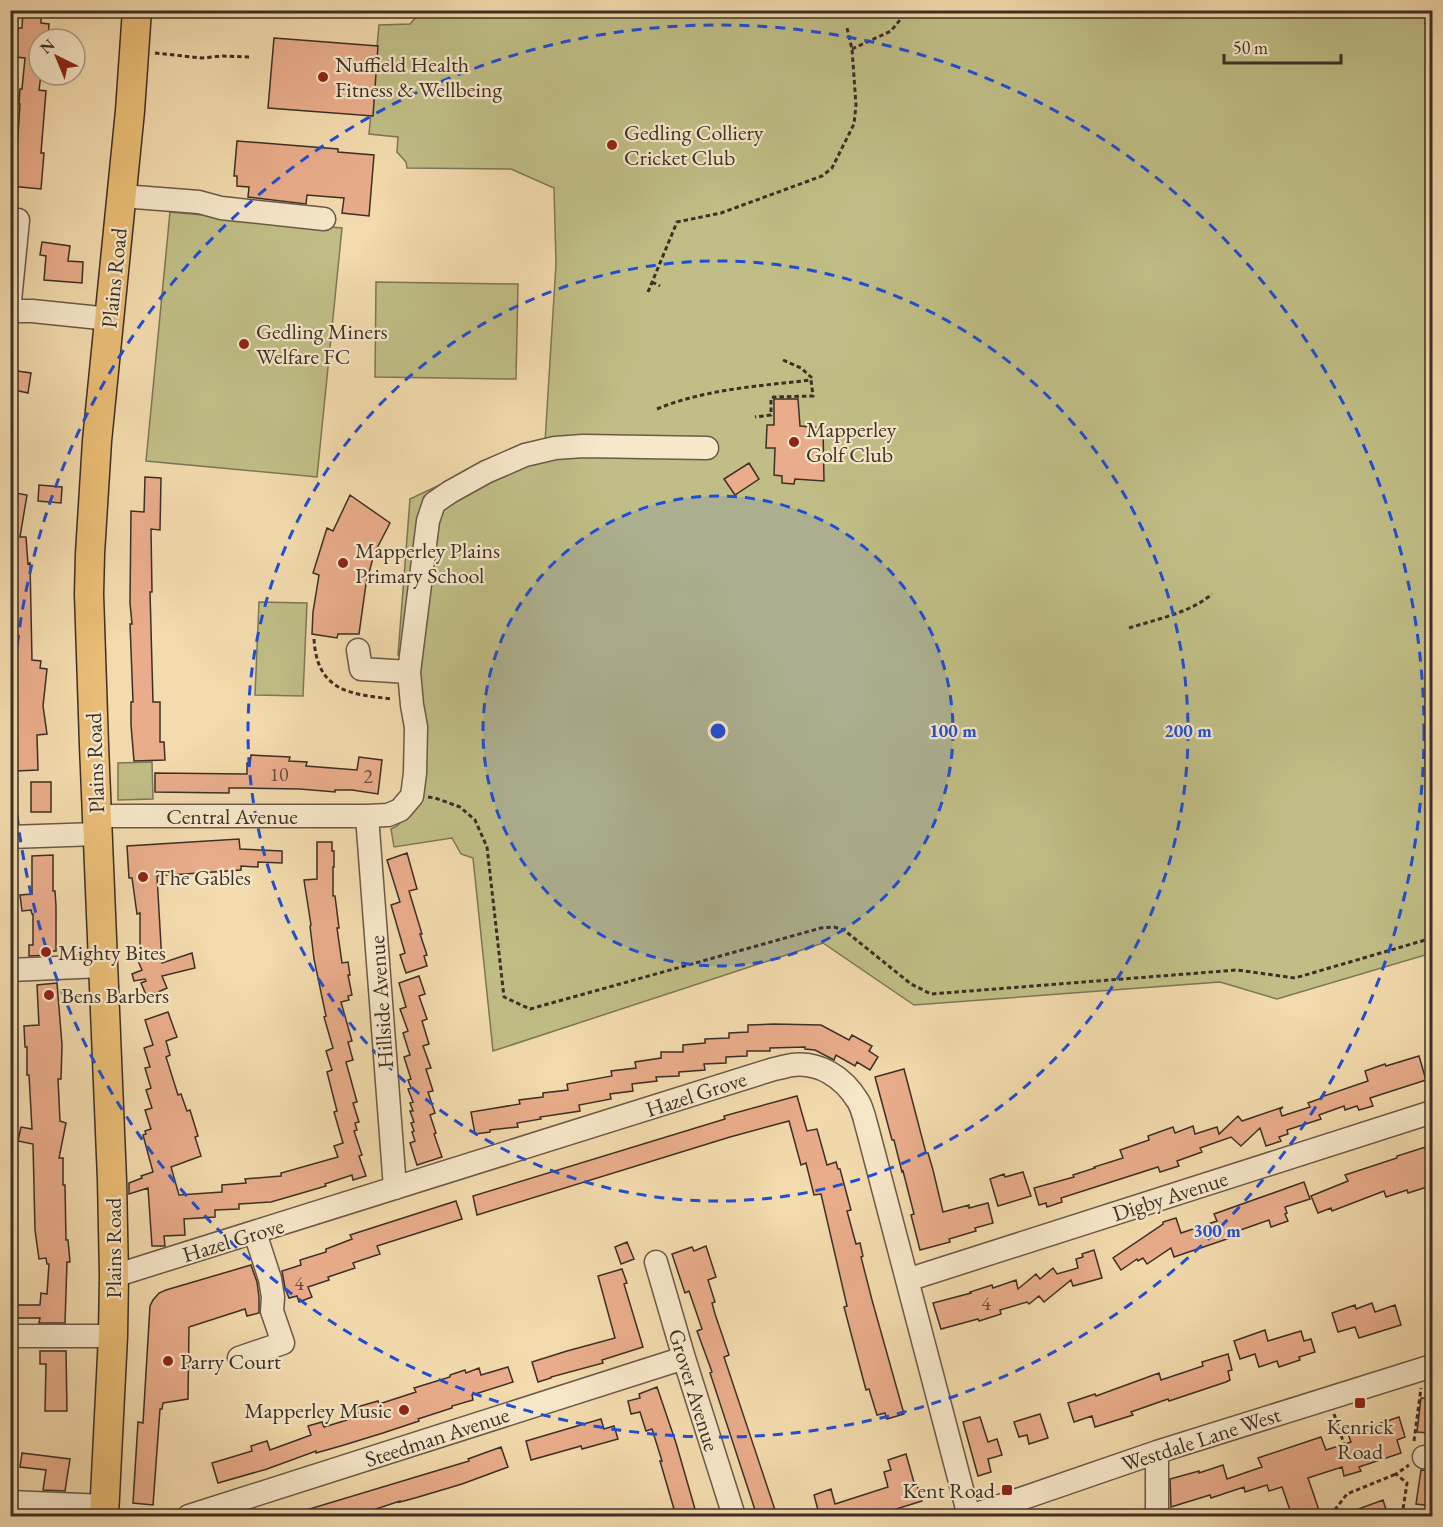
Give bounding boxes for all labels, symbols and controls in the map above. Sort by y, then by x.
north arrow [27,27,87,87]
scale bar [1224,27,1341,65]
text: N [35,34,59,58]
text: 50 m [1233,36,1268,59]
place label: Nuffield Health Fitness & Wellbeing [335,50,502,104]
marker: Nuffield Health Fitness & Wellbeing [316,70,330,84]
place label: Gedling Colliery Cricket Club [624,118,764,172]
marker: Gedling Colliery Cricket Club [605,138,619,152]
street label: Plains Road [94,226,134,330]
place label: Gedling Miners Welfare FC [256,317,388,371]
marker: Gedling Miners Welfare FC [237,337,251,351]
place label: Mapperley Golf Club [806,415,897,469]
marker: Mapperley Golf Club [787,435,801,449]
place label: Mapperley Plains Primary School [355,536,500,590]
marker: Mapperley Plains Primary School [336,556,350,570]
street label: Plains Road [79,711,111,814]
text: 100 m [929,719,977,742]
text: 200 m [1164,719,1212,742]
centre of rings [708,721,728,741]
house number: 10 [269,761,289,787]
house number: 2 [363,763,373,789]
street label: Central Avenue [166,802,298,831]
place label: The Gables [155,863,251,892]
marker: The Gables [136,870,150,884]
street label: Hillside Avenue [362,934,400,1070]
place label: Mighty Bites [58,938,166,967]
marker: Mighty Bites [39,945,53,959]
place label: Bens Barbers [61,981,169,1010]
marker: Bens Barbers [42,988,56,1002]
street label: Hazel Grove [642,1064,750,1124]
street label: Digby Avenue [1109,1164,1232,1228]
street label: Plains Road [99,1197,128,1298]
street label: Hazel Grove [179,1211,288,1269]
text: 300 m [1193,1219,1241,1242]
house number: 4 [294,1270,304,1296]
house number: 4 [981,1290,991,1316]
street label: Grover Avenue [662,1325,726,1455]
place label: Parry Court [180,1347,281,1376]
marker: Parry Court [161,1354,175,1368]
place label: Mapperley Music [244,1396,392,1425]
marker: Kenrick Road [1353,1396,1367,1410]
street label: Steedman Avenue [361,1400,513,1474]
street label: Westdale Lane West [1118,1400,1284,1478]
marker: Mapperley Music [397,1403,411,1417]
place label: Kenrick Road [1326,1412,1394,1466]
place label: Kent Road [902,1476,996,1505]
marker: Kent Road [1000,1483,1014,1497]

